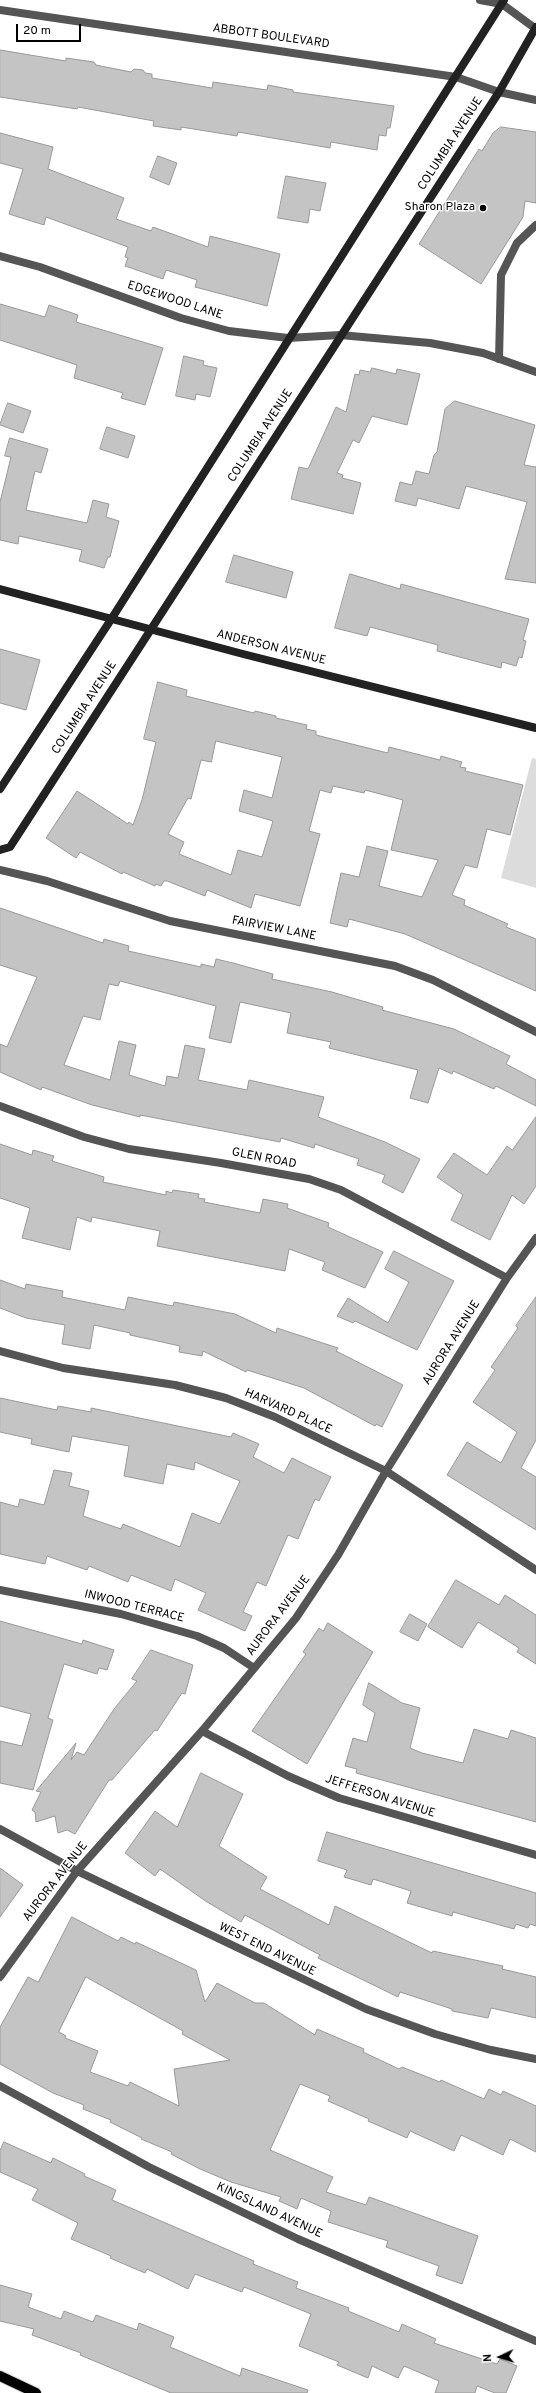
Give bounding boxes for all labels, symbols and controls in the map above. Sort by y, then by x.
scale bar [18,16,83,42]
street label: ABBOTT BOULEVARD [212,22,330,52]
text: 20 m [23,23,51,39]
street label: COLUMBIA AVENUE [415,95,487,193]
place label: Sharon Plaza [405,201,475,215]
marker: Sharon Plaza [478,203,488,213]
street label: EDGEWOOD LANE [125,279,225,323]
street label: COLUMBIA AVENUE [225,387,297,485]
street label: ANDERSON AVENUE [215,627,327,669]
street label: COLUMBIA AVENUE [49,659,121,757]
street label: FAIRVIEW LANE [231,914,317,944]
street label: GLEN ROAD [230,1146,298,1172]
street label: AURORA AVENUE [420,1298,484,1388]
street label: HARVARD PLACE [242,1386,334,1438]
street label: AURORA AVENUE [244,1573,314,1659]
street label: INWOOD TERRACE [83,1588,185,1626]
street label: JEFFERSON AVENUE [323,1772,437,1822]
street label: AURORA AVENUE [20,1839,92,1925]
street label: WEST END AVENUE [216,1920,318,1980]
street label: KINGSLAND AVENUE [214,2180,324,2242]
north arrow [480,2337,520,2377]
text: N [481,2353,495,2362]

